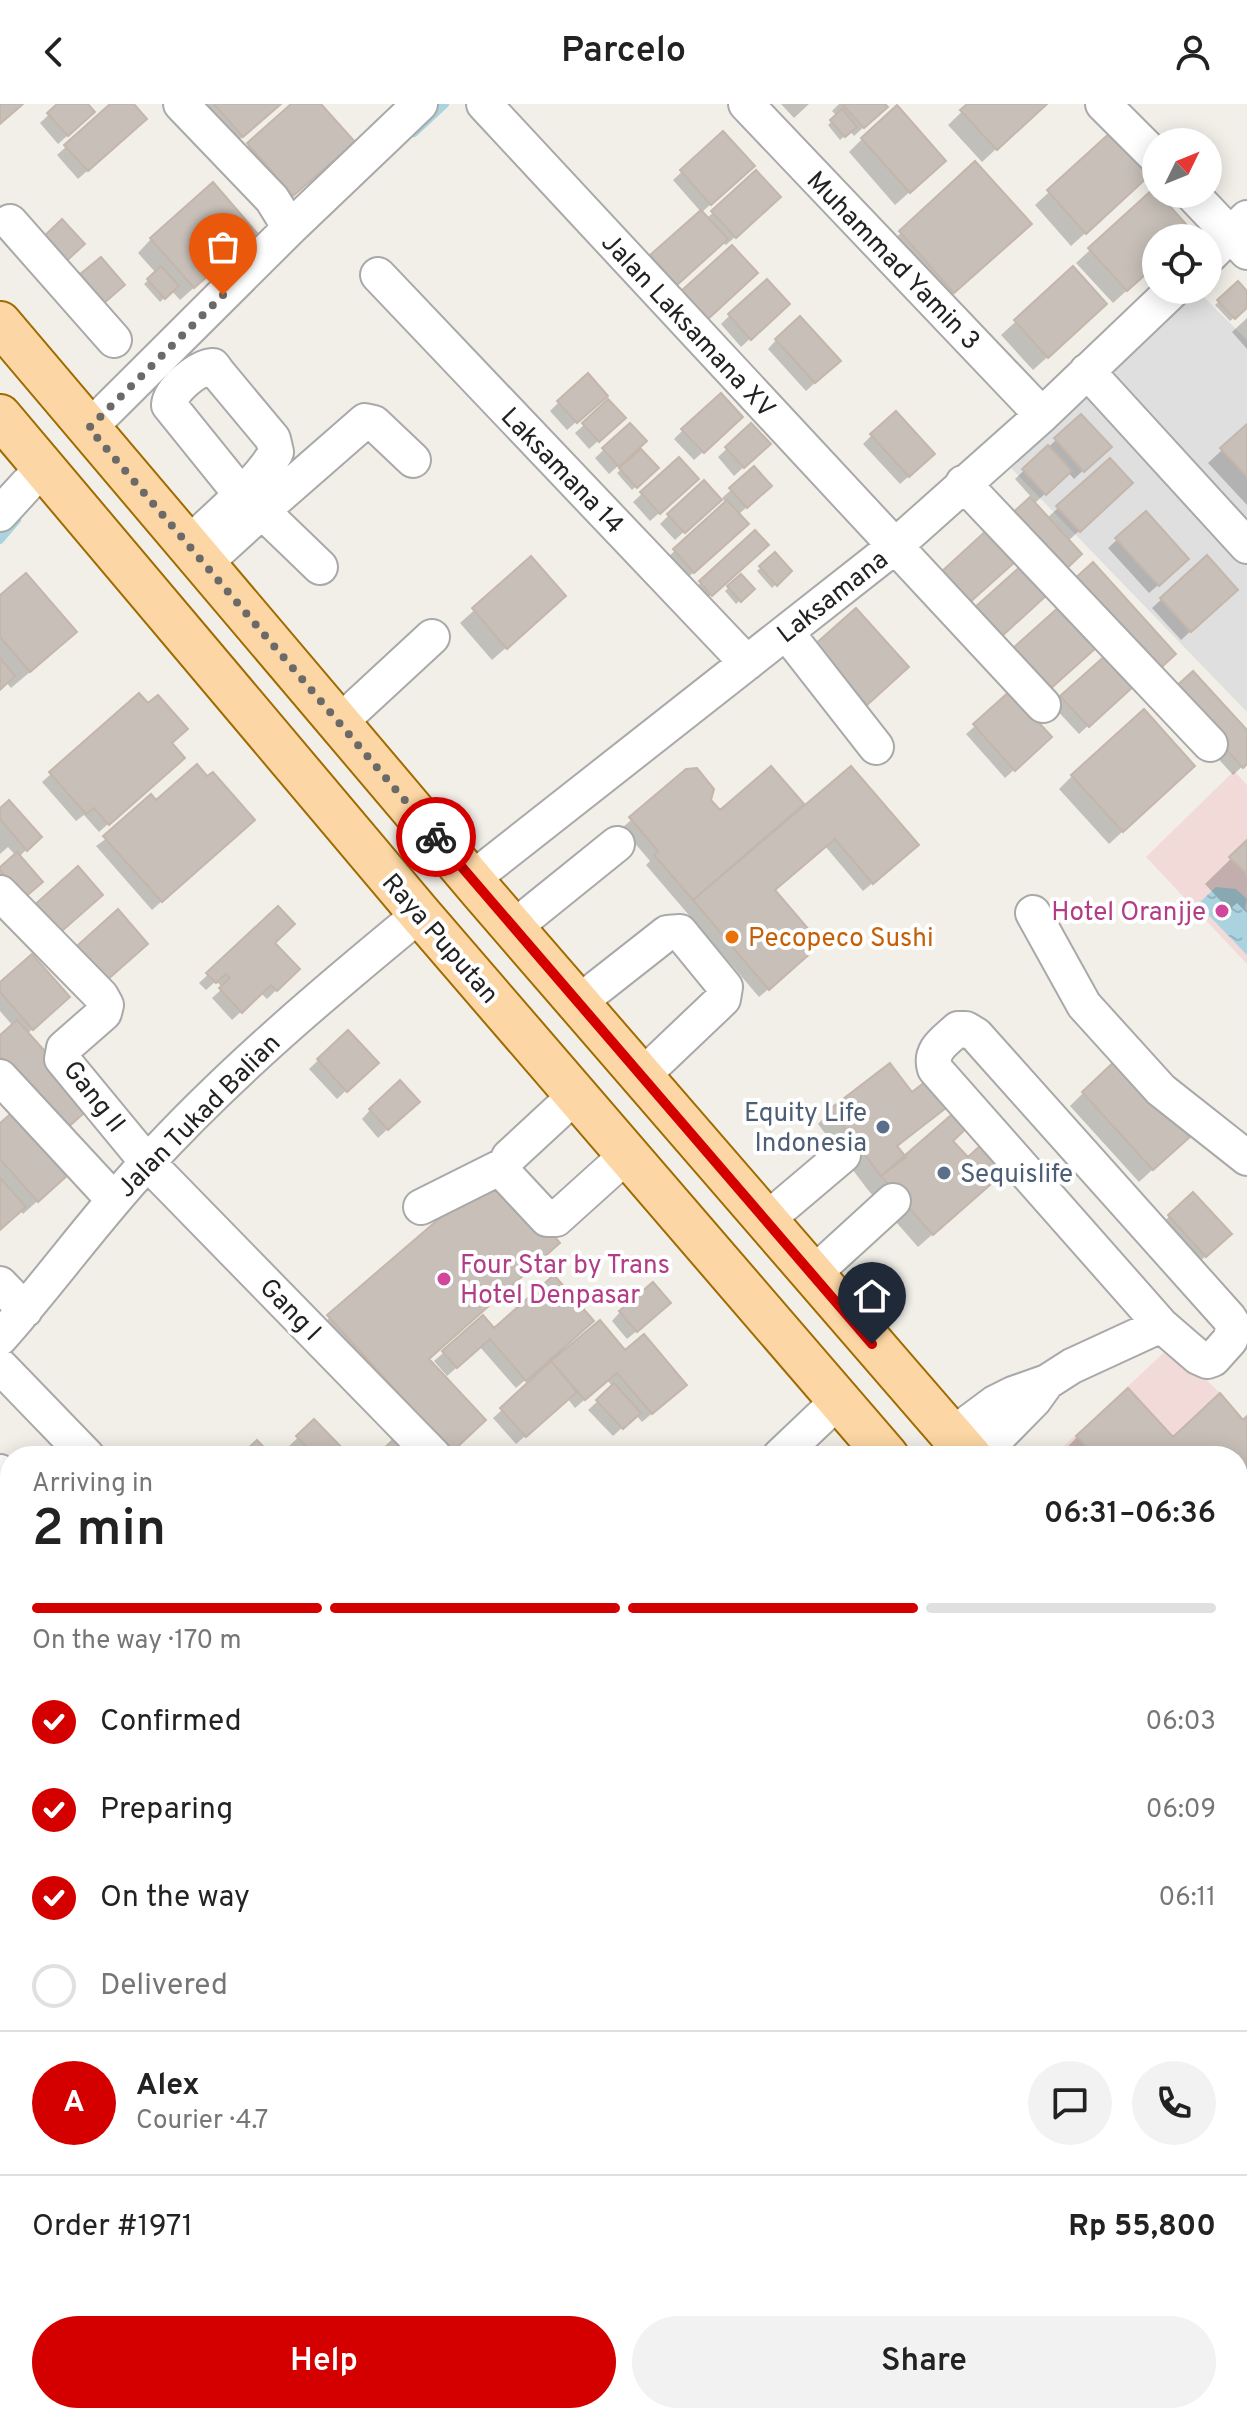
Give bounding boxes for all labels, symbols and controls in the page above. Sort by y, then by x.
text: Parcelo [561,29,686,75]
icon: back [32,30,76,74]
icon: person [1171,30,1215,74]
north arrow [1142,128,1222,208]
map controls [1142,128,1222,304]
street label: Muhammad Yamin 3 [798,165,986,358]
pin [189,213,257,295]
button: locate [1142,224,1222,304]
icon: bag [201,225,245,269]
street label: Jalan Laksamana XV [593,227,781,426]
street label: Laksamana 14 [493,401,630,542]
street label: Laksamana [771,544,896,652]
courier [396,797,476,877]
icon: bike [414,815,458,859]
street label: Raya Puputan [374,868,505,1012]
place label: Hotel Oranjje [1051,897,1206,930]
marker: Hotel Oranjje [1213,902,1231,920]
place label: Pecopeco Sushi [748,923,934,956]
marker: Pecopeco Sushi [723,928,741,946]
street label: Jalan Tukad Balian [111,1028,289,1206]
street label: Gang II [55,1055,131,1140]
place label: Equity Life Indonesia [744,1098,867,1161]
marker: Equity Life Indonesia [874,1118,892,1136]
place label: Sequislife [960,1159,1073,1192]
marker: Sequislife [935,1164,953,1182]
place label: Four Star by Trans Hotel Denpasar [460,1250,670,1313]
pin [838,1262,906,1344]
marker: Four Star by Trans Hotel Denpasar [435,1270,453,1288]
street label: Gang I [251,1272,327,1349]
icon: home [850,1274,894,1318]
text: Arriving in [32,1468,153,1501]
text: 06:31–06:36 [1044,1496,1216,1533]
text: 2 min [32,1498,166,1564]
text: On the way · 170 m [32,1625,241,1658]
icon: check [32,1700,76,1744]
text: Confirmed [100,1704,242,1741]
text: 06:03 [1146,1706,1216,1739]
icon: check [32,1788,76,1832]
text: Preparing [100,1792,233,1829]
text: 06:09 [1146,1794,1216,1827]
icon: check [32,1876,76,1920]
text: On the way [100,1880,250,1917]
text: 06:11 [1159,1882,1216,1915]
text: Delivered [100,1968,228,2005]
button: chat [1028,2061,1112,2145]
button: phone [1132,2061,1216,2145]
text: Alex [136,2068,200,2105]
text: A [63,2085,85,2122]
text: Courier · 4.7 [136,2105,268,2138]
text: Order #1971 [32,2209,193,2246]
text: Rp 55,800 [1068,2209,1216,2246]
button: Help [32,2316,616,2408]
button: Share [632,2316,1216,2408]

